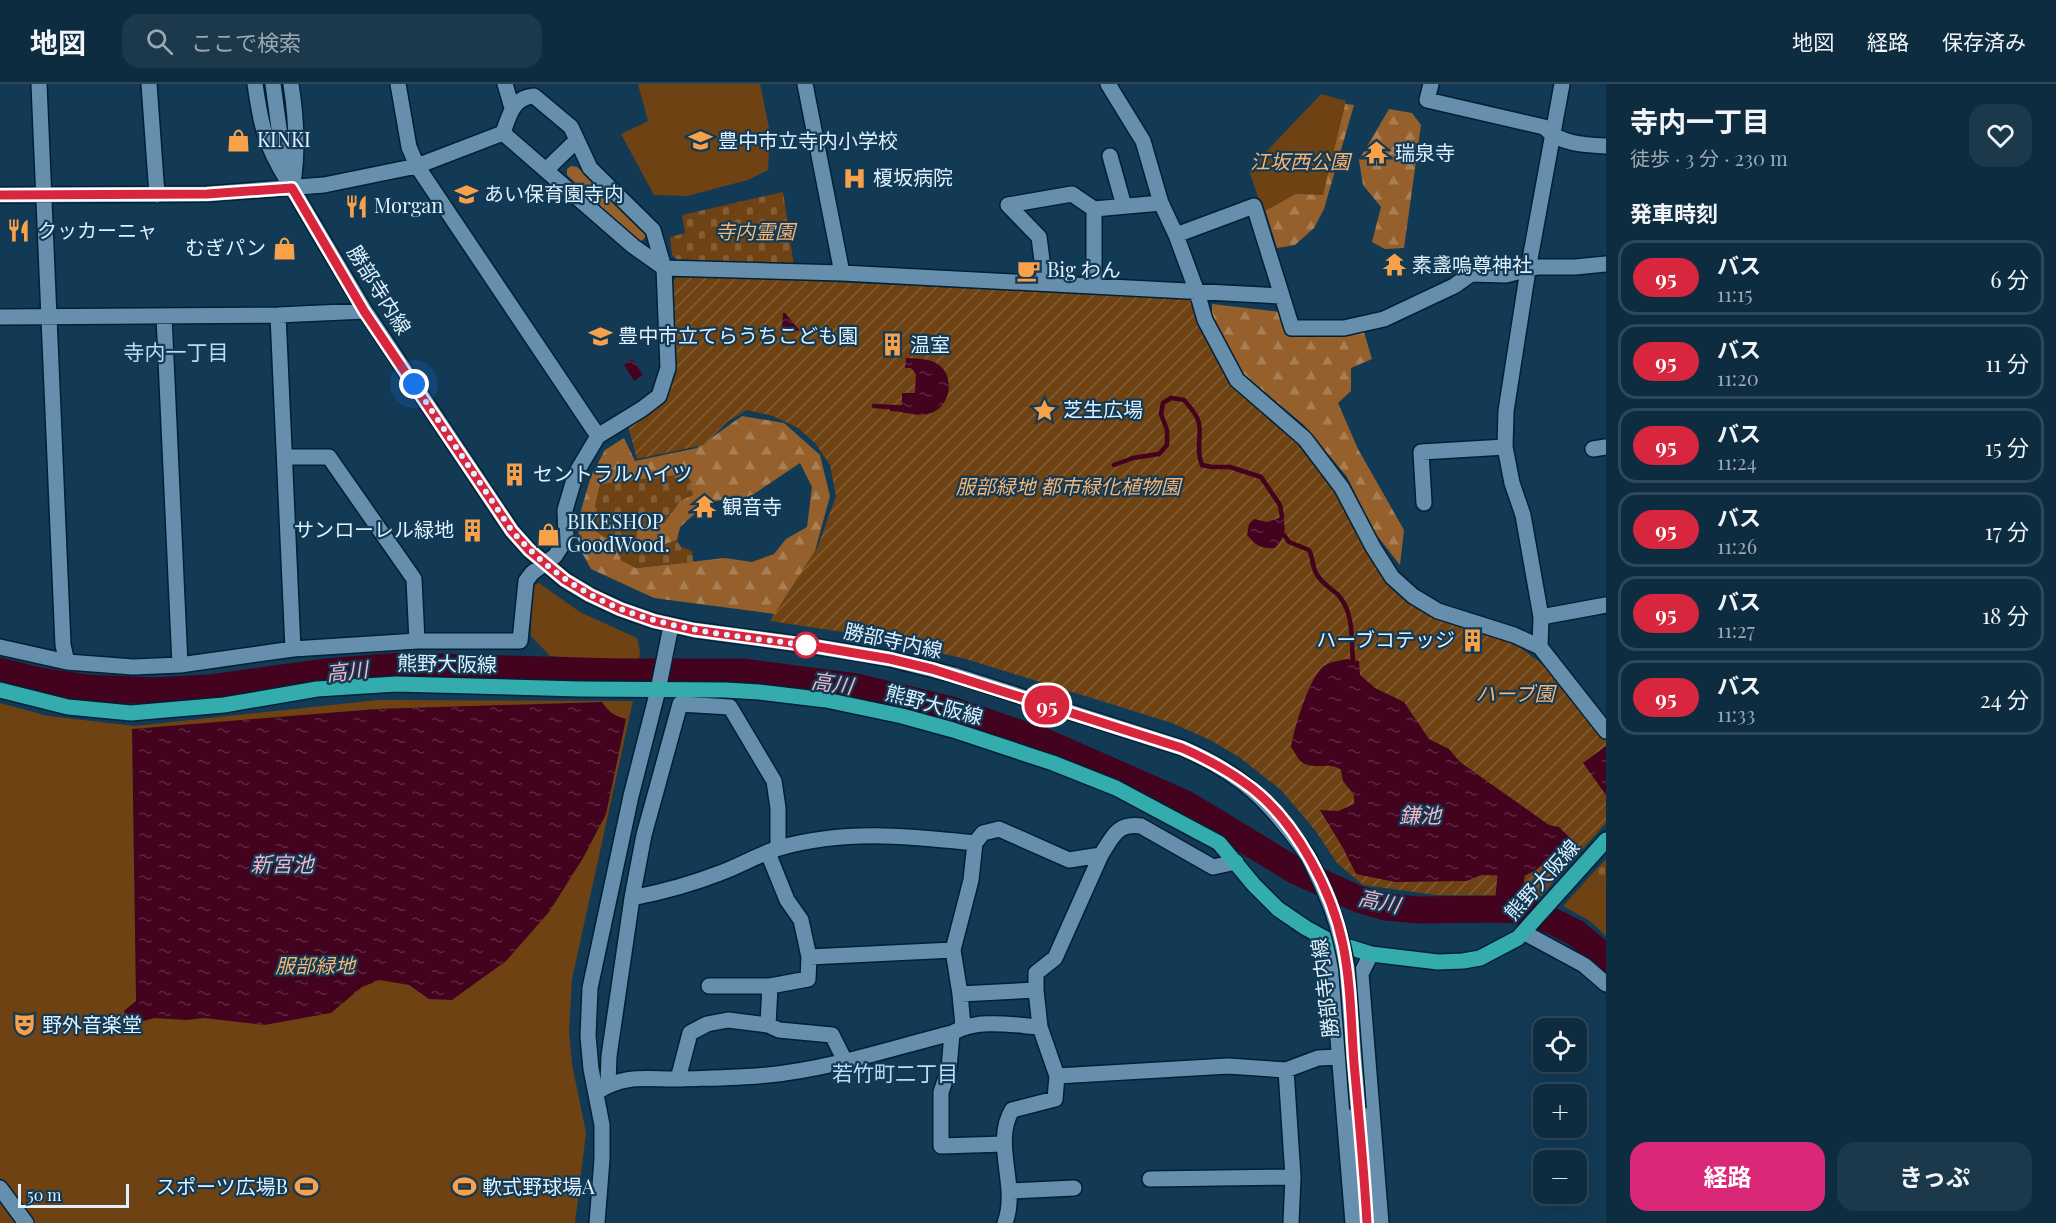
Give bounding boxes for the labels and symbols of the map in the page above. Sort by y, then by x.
place label: KINKI [257,125,311,152]
place label: 豊中市立寺内小学校 [718,126,898,153]
shop icon: KINKI [226,127,252,153]
school or university icon: 豊中市立寺内小学校 [687,128,713,154]
place label: 瑞泉寺 [1395,138,1455,165]
temple icon: 瑞泉寺 [1364,140,1390,166]
park label: 江坂西公園 [1250,147,1353,174]
place label: 榎坂病院 [873,163,953,190]
hospital icon: 榎坂病院 [842,165,868,191]
place label: あい保育園寺内 [484,179,624,206]
school or university icon: あい保育園寺内 [453,181,479,207]
place label: Morgan [374,191,443,218]
restaurant icon: Morgan [343,193,369,219]
place label: クッカーニャ [37,216,157,243]
park label: 寺内霊園 [715,217,798,244]
restaurant icon: クッカーニャ [6,218,32,244]
place label: むぎパン [185,233,266,260]
shop icon: むぎパン [271,235,297,261]
street label: 勝部寺内線 [342,240,418,339]
place label: 素盞嗚尊神社 [1412,250,1532,277]
temple icon: 素盞嗚尊神社 [1381,252,1407,278]
place label: Big わん [1047,255,1121,282]
cafe icon: Big わん [1016,257,1042,283]
place label: 豊中市立てらうちこども園 [618,321,858,348]
school or university icon: 豊中市立てらうちこども園 [587,323,613,349]
place label: 温室 [910,330,950,357]
building icon: 温室 [879,332,905,358]
district label: 寺内一丁目 [124,337,229,365]
your location [399,369,429,399]
place label: 芝生広場 [1063,395,1143,422]
place icon: 芝生広場 [1032,397,1058,423]
place label: セントラルハイツ [533,459,693,486]
building icon: セントラルハイツ [502,461,528,487]
park label: 服部緑地 都市緑化植物園 [955,472,1184,499]
place label: 観音寺 [722,492,782,519]
temple icon: 観音寺 [691,494,717,520]
place label: BIKESHOP GoodWood. [567,507,670,557]
place label: サンローレル緑地 [294,515,454,542]
building icon: サンローレル緑地 [459,517,485,543]
shop icon: BIKESHOP GoodWood. [536,521,562,547]
street label: 勝部寺内線 [842,616,945,663]
place label: ハーブコテッジ [1316,625,1455,652]
building icon: ハーブコテッジ [1460,627,1486,653]
unlabelled marker [793,632,819,658]
street label: 熊野大阪線 [397,648,497,677]
water label: 高川 [324,654,371,686]
water label: 高川 [810,665,857,699]
street label: 熊野大阪線 [883,678,986,730]
park label: ハーブ園 [1476,679,1557,706]
line badge: 95 [1020,686,1074,724]
water label: 鎌池 [1399,800,1443,828]
street label: 熊野大阪線 [1497,833,1584,925]
water label: 新宮池 [251,849,315,877]
water label: 高川 [1356,882,1405,919]
street label: 勝部寺内線 [1304,937,1343,1039]
park label: 服部緑地 [275,951,357,978]
place label: 野外音楽堂 [42,1010,142,1037]
theatre icon: 野外音楽堂 [11,1012,37,1038]
district label: 若竹町二丁目 [832,1058,958,1086]
place label: スポーツ広場B [156,1172,288,1199]
place label: 軟式野球場A [482,1172,595,1199]
sports icon: スポーツ広場B [293,1174,319,1200]
sports icon: 軟式野球場A [451,1174,477,1200]
scale bar [18,1181,129,1208]

